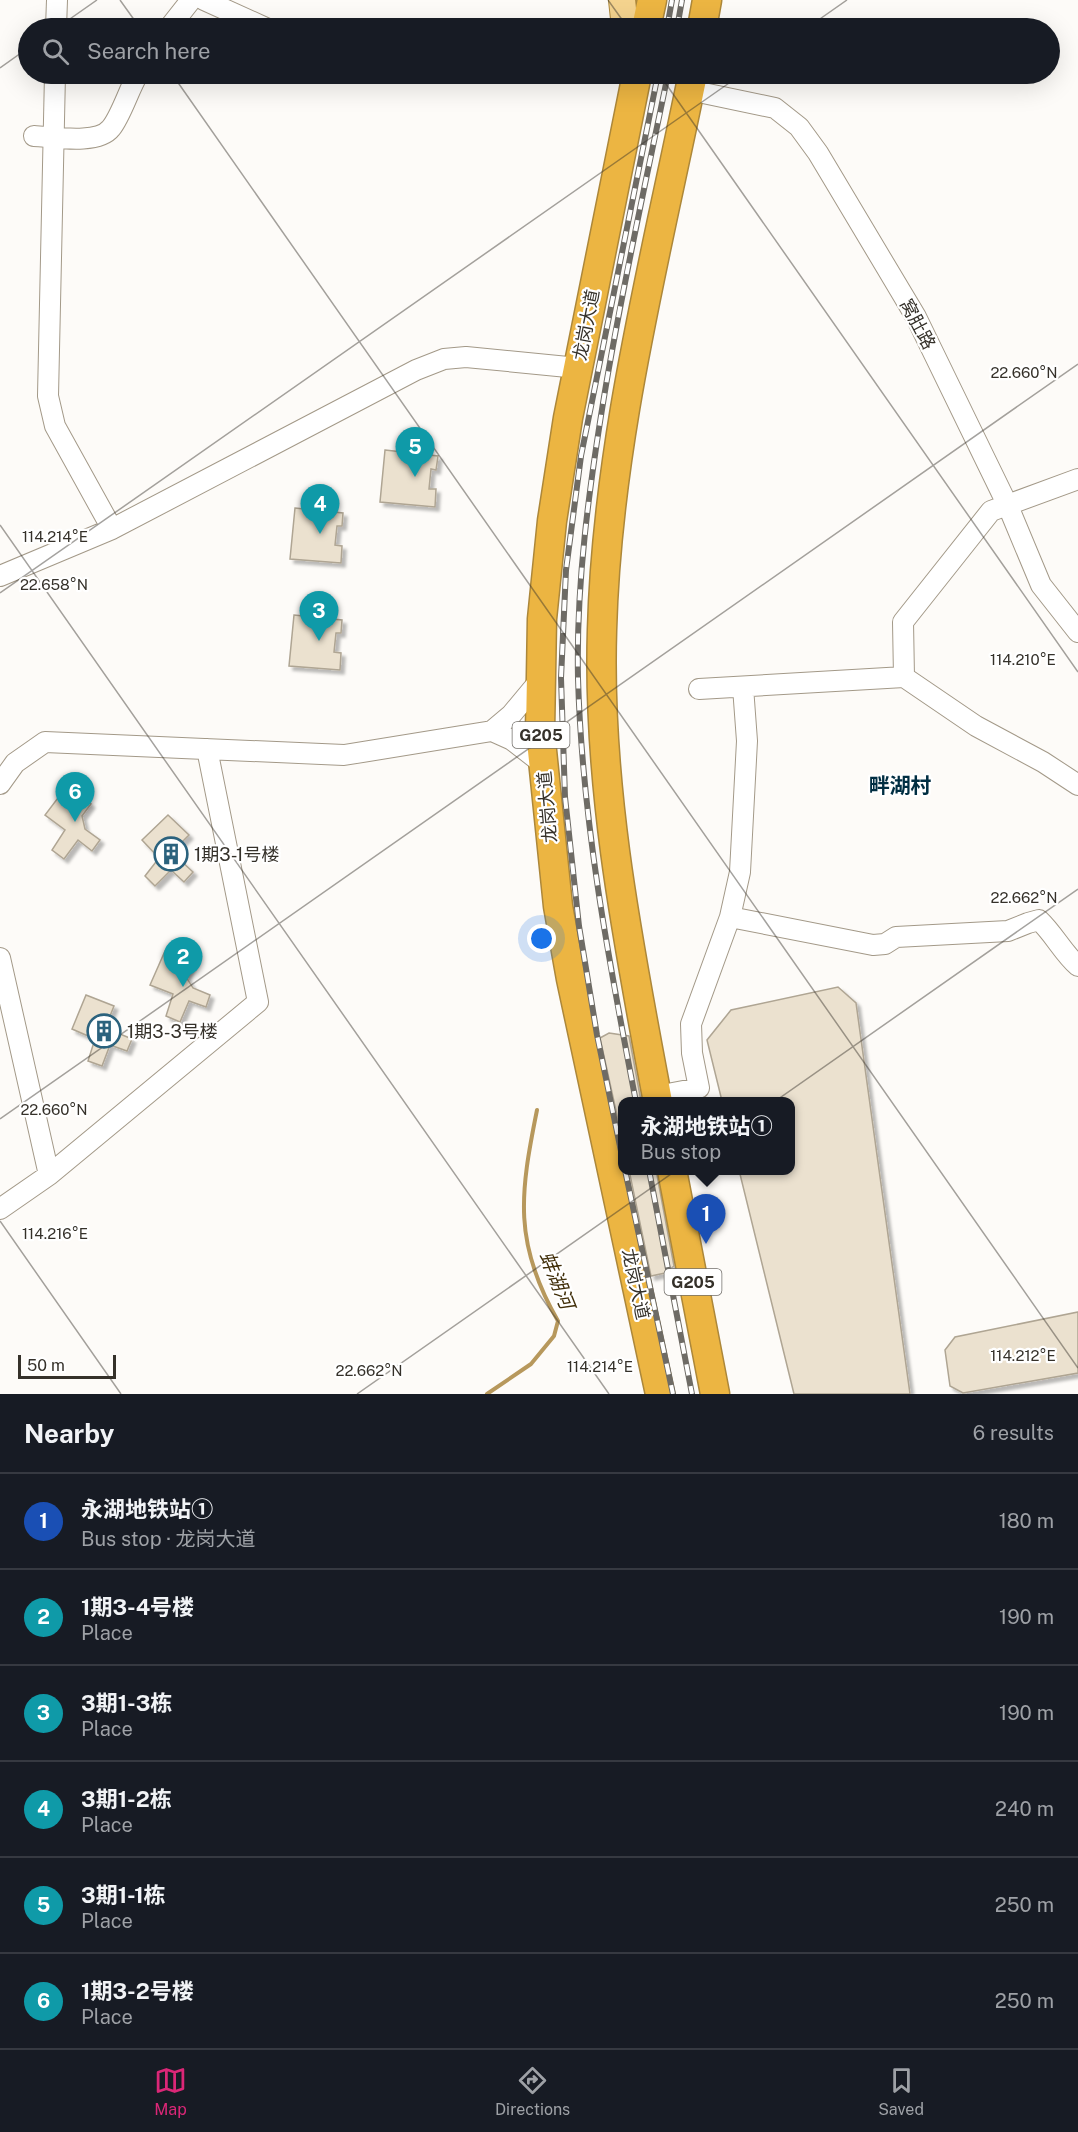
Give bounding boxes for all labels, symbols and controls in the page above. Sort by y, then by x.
search box [18,18,1060,84]
icon: search [39,35,72,68]
text: Search here [87,38,211,64]
street label: 龙岗大道 [569,288,603,362]
street label: 窝肚路 [896,295,940,353]
text: 22.660°N [990,364,1058,381]
pin: 5 [396,428,434,477]
pin: 4 [300,484,340,534]
text: 114.214°E [22,528,88,545]
text: 22.658°N [20,576,88,593]
pin: 3 [300,592,338,641]
text: 114.210°E [990,651,1056,668]
road number: G205 [512,722,570,748]
street label: 龙岗大道 [533,770,561,844]
pin: 6 [56,772,94,822]
district label: 畔湖村 [869,773,932,798]
building icon: 1期3-1号楼 [153,836,189,872]
place label: 1期3-1号楼 [194,844,279,865]
text: 22.662°N [990,889,1058,906]
your location [527,924,556,953]
pin: 2 [164,938,202,987]
building icon: 1期3-3号楼 [86,1013,122,1049]
place label: 1期3-3号楼 [127,1021,218,1042]
popup [618,1097,795,1175]
text: 22.660°N [20,1101,88,1118]
text: 永湖地铁站① [640,1113,773,1139]
text: Bus stop [640,1140,721,1164]
pin: 1 [686,1194,726,1244]
text: 114.216°E [22,1225,88,1242]
street label: 龙岗大道 [618,1247,654,1321]
water label: 蚌湖河 [535,1248,581,1316]
road number: G205 [664,1269,722,1295]
text: 114.212°E [990,1347,1056,1364]
scale bar [18,1352,116,1380]
text: 50 m [27,1356,65,1375]
text: 114.214°E [567,1358,633,1375]
text: 22.662°N [335,1362,403,1379]
text: Nearby [24,1418,114,1449]
text: 6 results [973,1421,1054,1445]
text: 永湖地铁站① [81,1496,213,1522]
text: 1 [39,1509,48,1533]
text: 180 m [999,1509,1054,1533]
text: Bus stop · 龙岗大道 [81,1527,256,1551]
text: 1期3-4号楼 [81,1594,194,1620]
text: 2 [37,1605,50,1629]
text: 190 m [999,1605,1054,1629]
text: Place [81,1621,133,1645]
text: 3期1-3栋 [81,1690,172,1716]
text: 3 [37,1701,50,1725]
text: 190 m [999,1701,1054,1725]
text: Place [81,1717,133,1741]
text: 3期1-2栋 [81,1786,172,1812]
text: 4 [37,1797,50,1821]
text: 240 m [995,1797,1054,1821]
text: Place [81,1813,133,1837]
text: 3期1-1栋 [81,1882,166,1908]
text: 5 [37,1893,50,1917]
text: 250 m [995,1893,1054,1917]
text: Place [81,1909,133,1933]
text: 1期3-2号楼 [81,1978,194,2004]
text: 6 [37,1989,50,2013]
text: 250 m [995,1989,1054,2013]
text: Place [81,2005,133,2029]
tab: Map [154,2064,187,2119]
tab: Directions [495,2064,570,2119]
tab: Saved [878,2064,924,2119]

